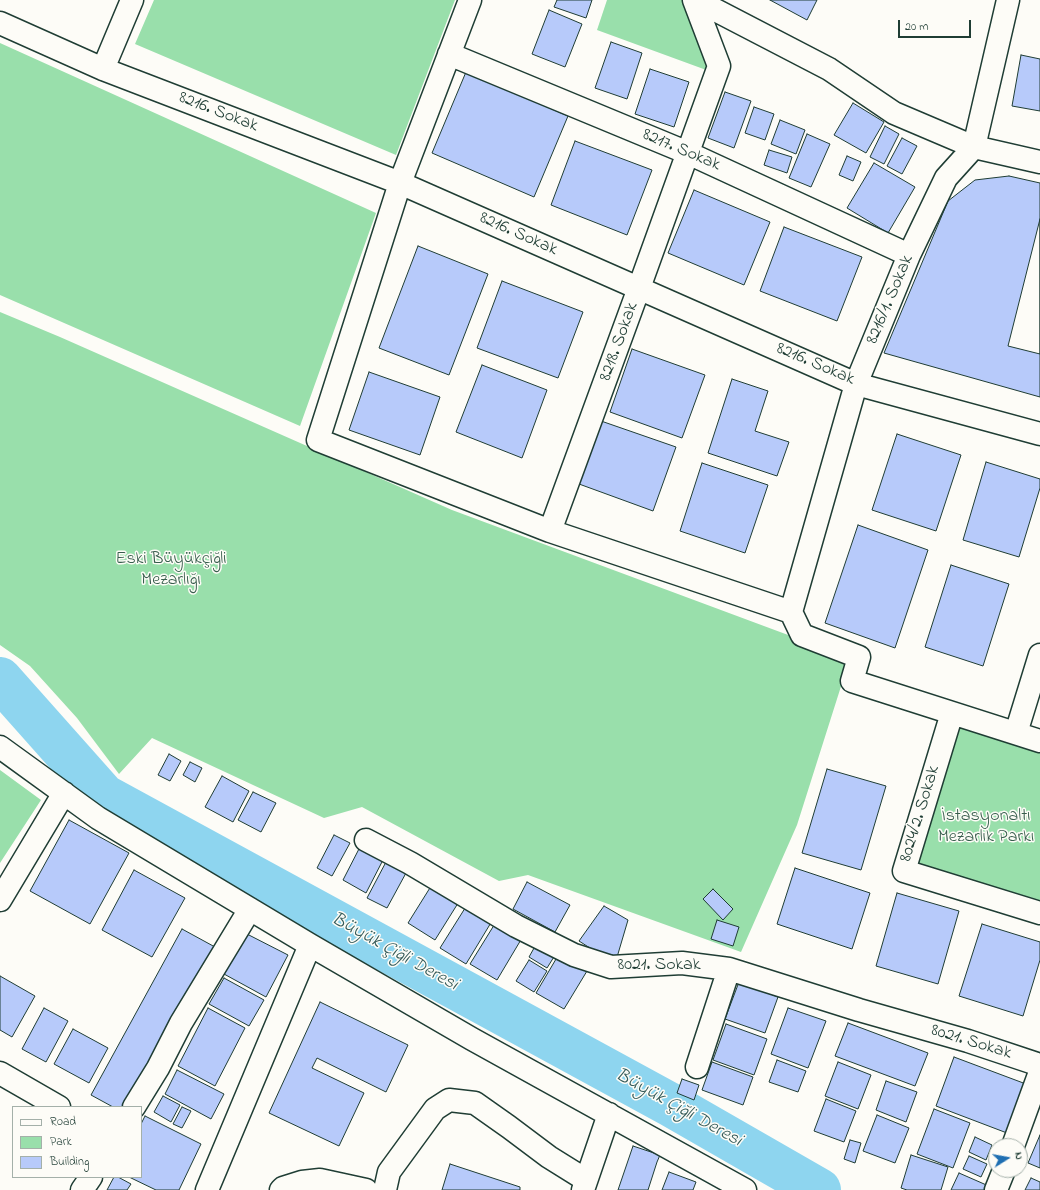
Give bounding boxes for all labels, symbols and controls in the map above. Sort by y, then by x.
scale bar [900,12,973,38]
text: 20 m [905,18,928,36]
street label: 8216. Sokak [175,88,261,138]
street label: 8217. Sokak [639,125,723,177]
street label: 8216. Sokak [476,208,560,262]
street label: 8216/1. Sokak [863,252,919,348]
street label: 8218. Sokak [596,300,644,384]
street label: 8216. Sokak [772,339,858,391]
park label: Eski Büyükçiğli Mezarlığı [115,549,227,592]
street label: 8024/2. Sokak [896,763,946,865]
park label: İstasyonaltı Mezarlık Parkı [938,806,1034,848]
water label: Büyük Çiğli Deresi [327,909,461,997]
street label: 8021. Sokak [617,955,701,977]
street label: 8021. Sokak [928,1021,1014,1065]
water label: Büyük Çiğli Deresi [611,1065,745,1153]
legend [12,1106,142,1178]
text: Road [50,1113,76,1131]
text: Park [50,1133,72,1151]
north arrow [988,1138,1028,1178]
text: N [1010,1151,1027,1161]
text: Building [50,1153,89,1171]

